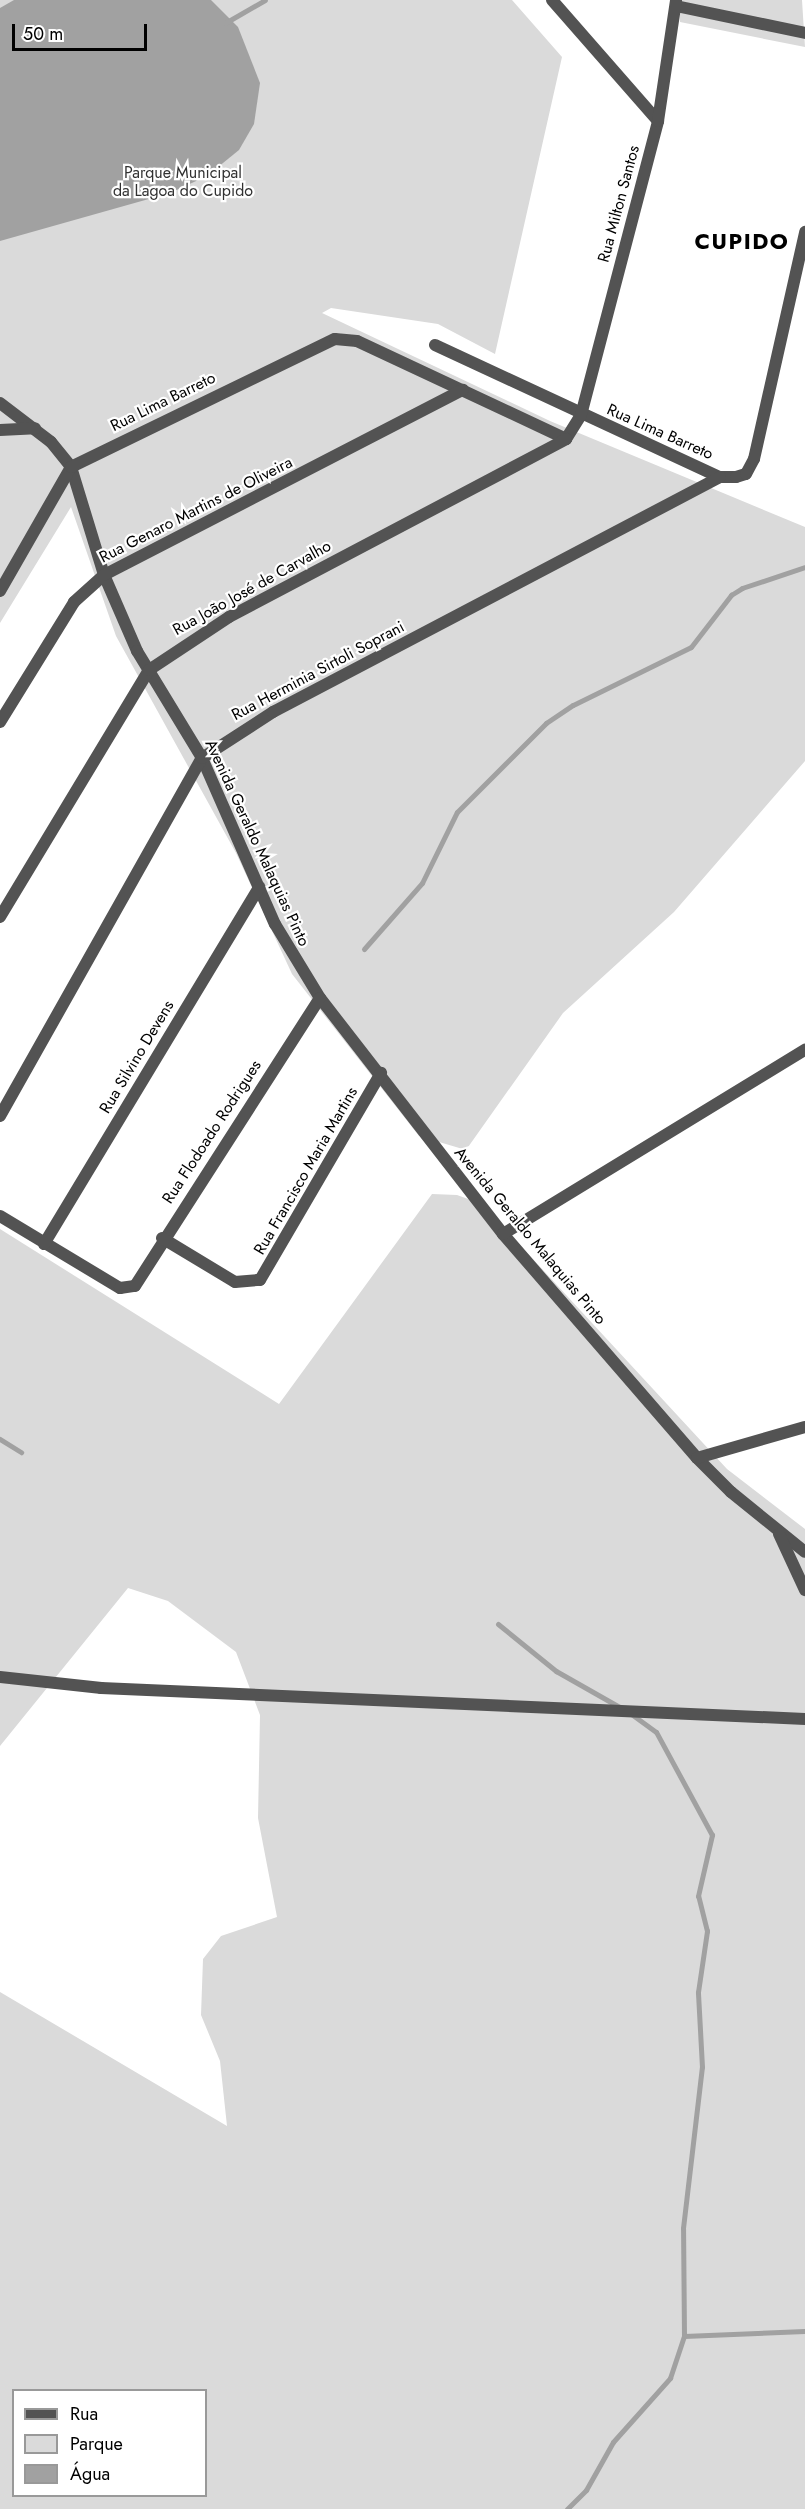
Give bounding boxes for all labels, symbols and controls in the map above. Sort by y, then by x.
scale bar [15,12,150,50]
text: 50 m [23,21,63,47]
street label: Rua Milton Santos [594,143,644,265]
park label: Parque Municipal da Lagoa do Cupido [113,163,253,201]
district label: CUPIDO [695,229,789,255]
street label: Rua Lima Barreto [107,368,219,436]
street label: Rua Lima Barreto [604,400,716,464]
street label: Rua Genaro Martins de Oliveira [96,453,296,567]
street label: Rua João José de Carvalho [169,536,335,640]
street label: Rua Herminia Sirtoli Soprani [228,617,408,725]
street label: Avenida Geraldo Malaquias Pinto [201,737,313,949]
street label: Rua Silvino Devens [96,997,178,1117]
street label: Rua Flodoado Rodrigues [158,1057,266,1207]
street label: Rua Francisco Maria Martins [250,1084,362,1258]
street label: Avenida Geraldo Malaquias Pinto [450,1143,610,1329]
legend [12,2389,207,2497]
text: Rua [70,2401,98,2427]
text: Parque [70,2431,123,2457]
text: Água [70,2461,110,2487]

